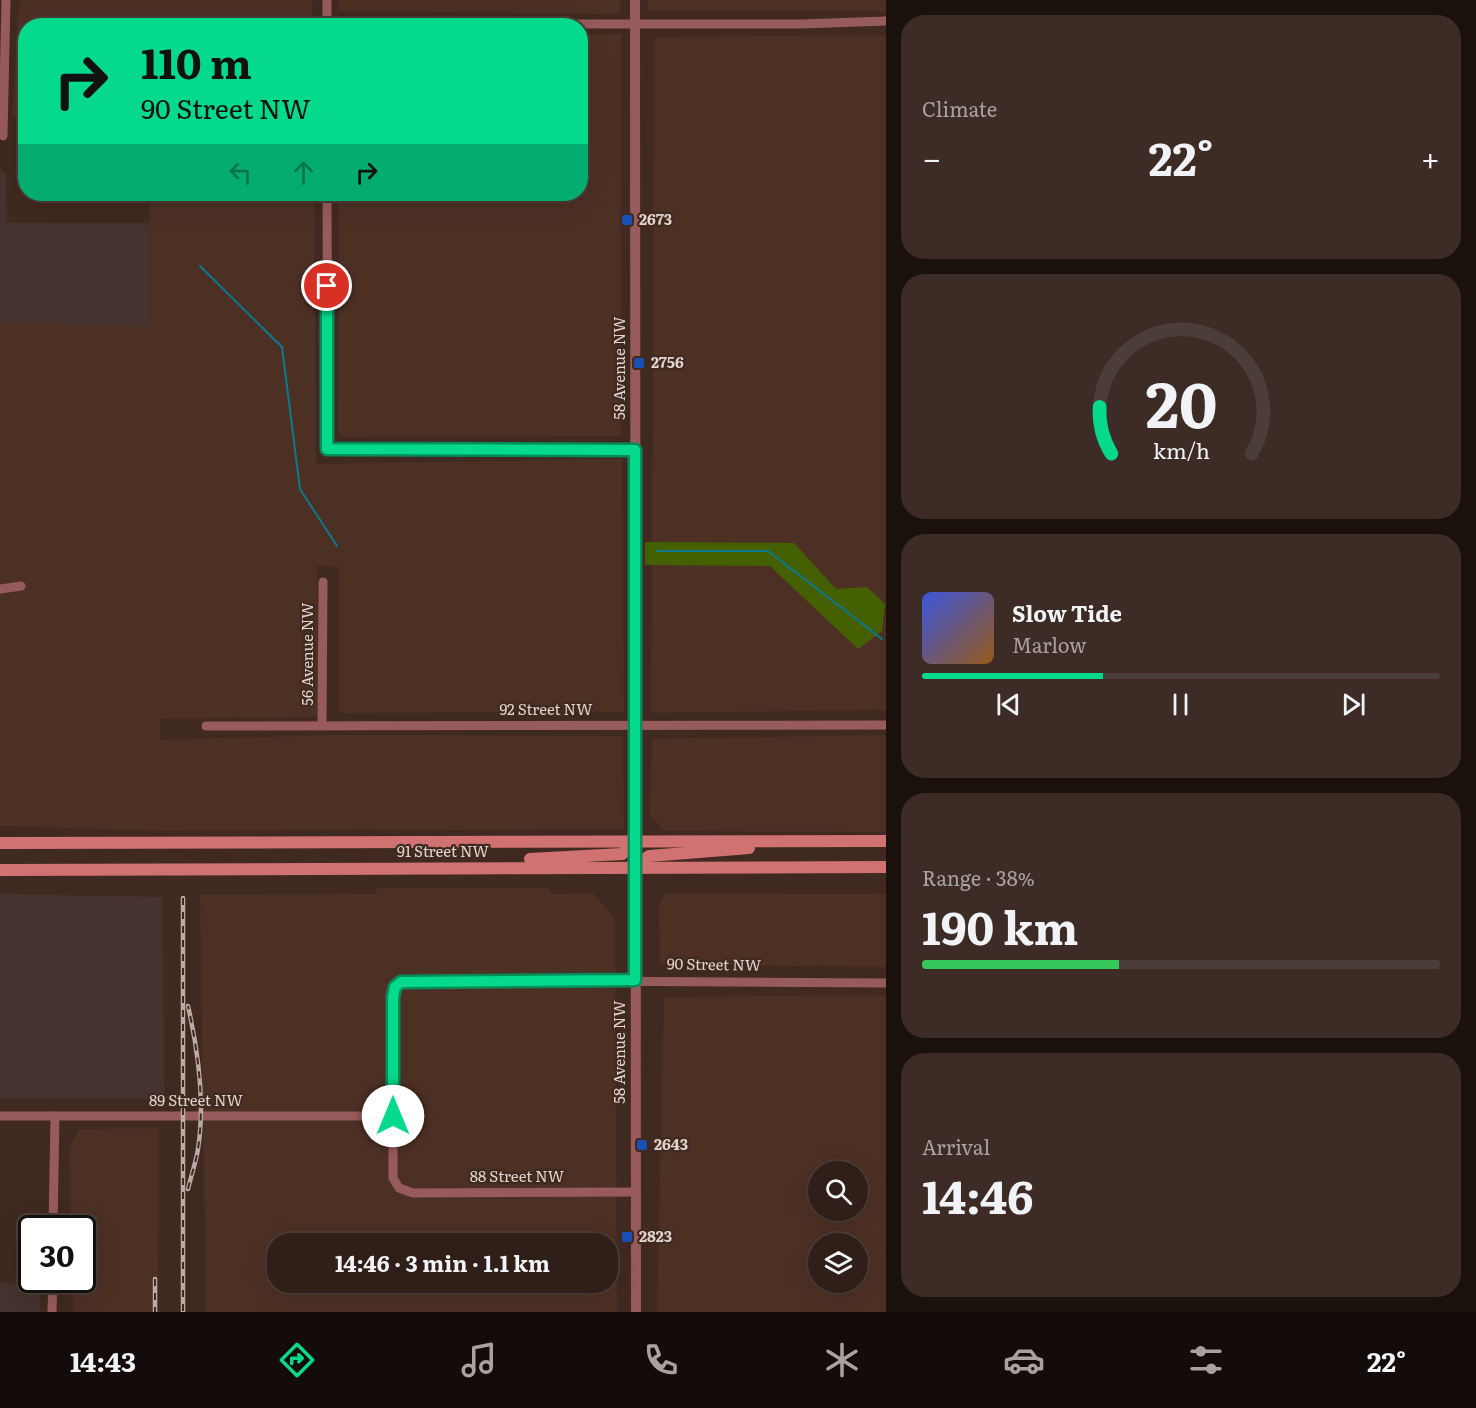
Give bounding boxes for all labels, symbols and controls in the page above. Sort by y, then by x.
text: 110 m [141,30,252,92]
icon: right [42,42,120,120]
text: 90 Street NW [141,87,311,127]
text: Climate [922,93,997,123]
text: 22° [1148,123,1214,190]
text: − [922,132,941,181]
text: + [1421,132,1440,181]
icon: left [224,156,257,189]
icon: ahead [287,156,320,189]
icon: right [350,156,383,189]
place label: 2673 [639,207,672,230]
marker: 2673 [620,213,634,227]
pin [301,260,352,311]
icon: arrive [310,269,343,302]
street label: 58 Avenue NW [607,316,630,420]
place label: 2756 [651,350,684,373]
text: 20 [1145,355,1217,447]
marker: 2756 [632,356,646,370]
text: km/h [1152,434,1210,466]
text: Slow Tide [1012,596,1122,629]
street label: 56 Avenue NW [295,602,318,706]
text: Marlow [1012,629,1087,659]
icon: previous [992,688,1025,721]
icon: pause [1164,688,1197,721]
icon: next [1337,688,1370,721]
street label: 92 Street NW [499,697,593,720]
street label: 91 Street NW [397,839,489,862]
text: Range · 38% [922,862,1035,892]
text: 190 km [922,892,1078,959]
street label: 90 Street NW [667,951,762,976]
street label: 58 Avenue NW [607,1000,630,1104]
position arrow [361,1084,425,1148]
street label: 89 Street NW [149,1088,244,1111]
text: Arrival [922,1131,990,1161]
place label: 2643 [654,1132,688,1155]
marker: 2643 [635,1138,649,1152]
map controls [808,1161,868,1293]
button: search [808,1161,868,1221]
text: 14:46 [922,1161,1034,1228]
street label: 88 Street NW [470,1164,565,1187]
speed limit sign: 30 [18,1215,96,1293]
place label: 2823 [639,1224,672,1247]
marker: 2823 [620,1230,634,1244]
button: layers [808,1233,868,1293]
text: 14:46 · 3 min · 1.1 km [335,1246,550,1279]
icon: directions [276,1339,318,1381]
icon: music [458,1339,500,1381]
icon: phone [640,1339,682,1381]
icon: climate [821,1339,863,1381]
icon: car [1003,1339,1045,1381]
icon: filters [1185,1339,1227,1381]
text: 14:43 [70,1340,136,1380]
text: 22° [1367,1340,1406,1380]

